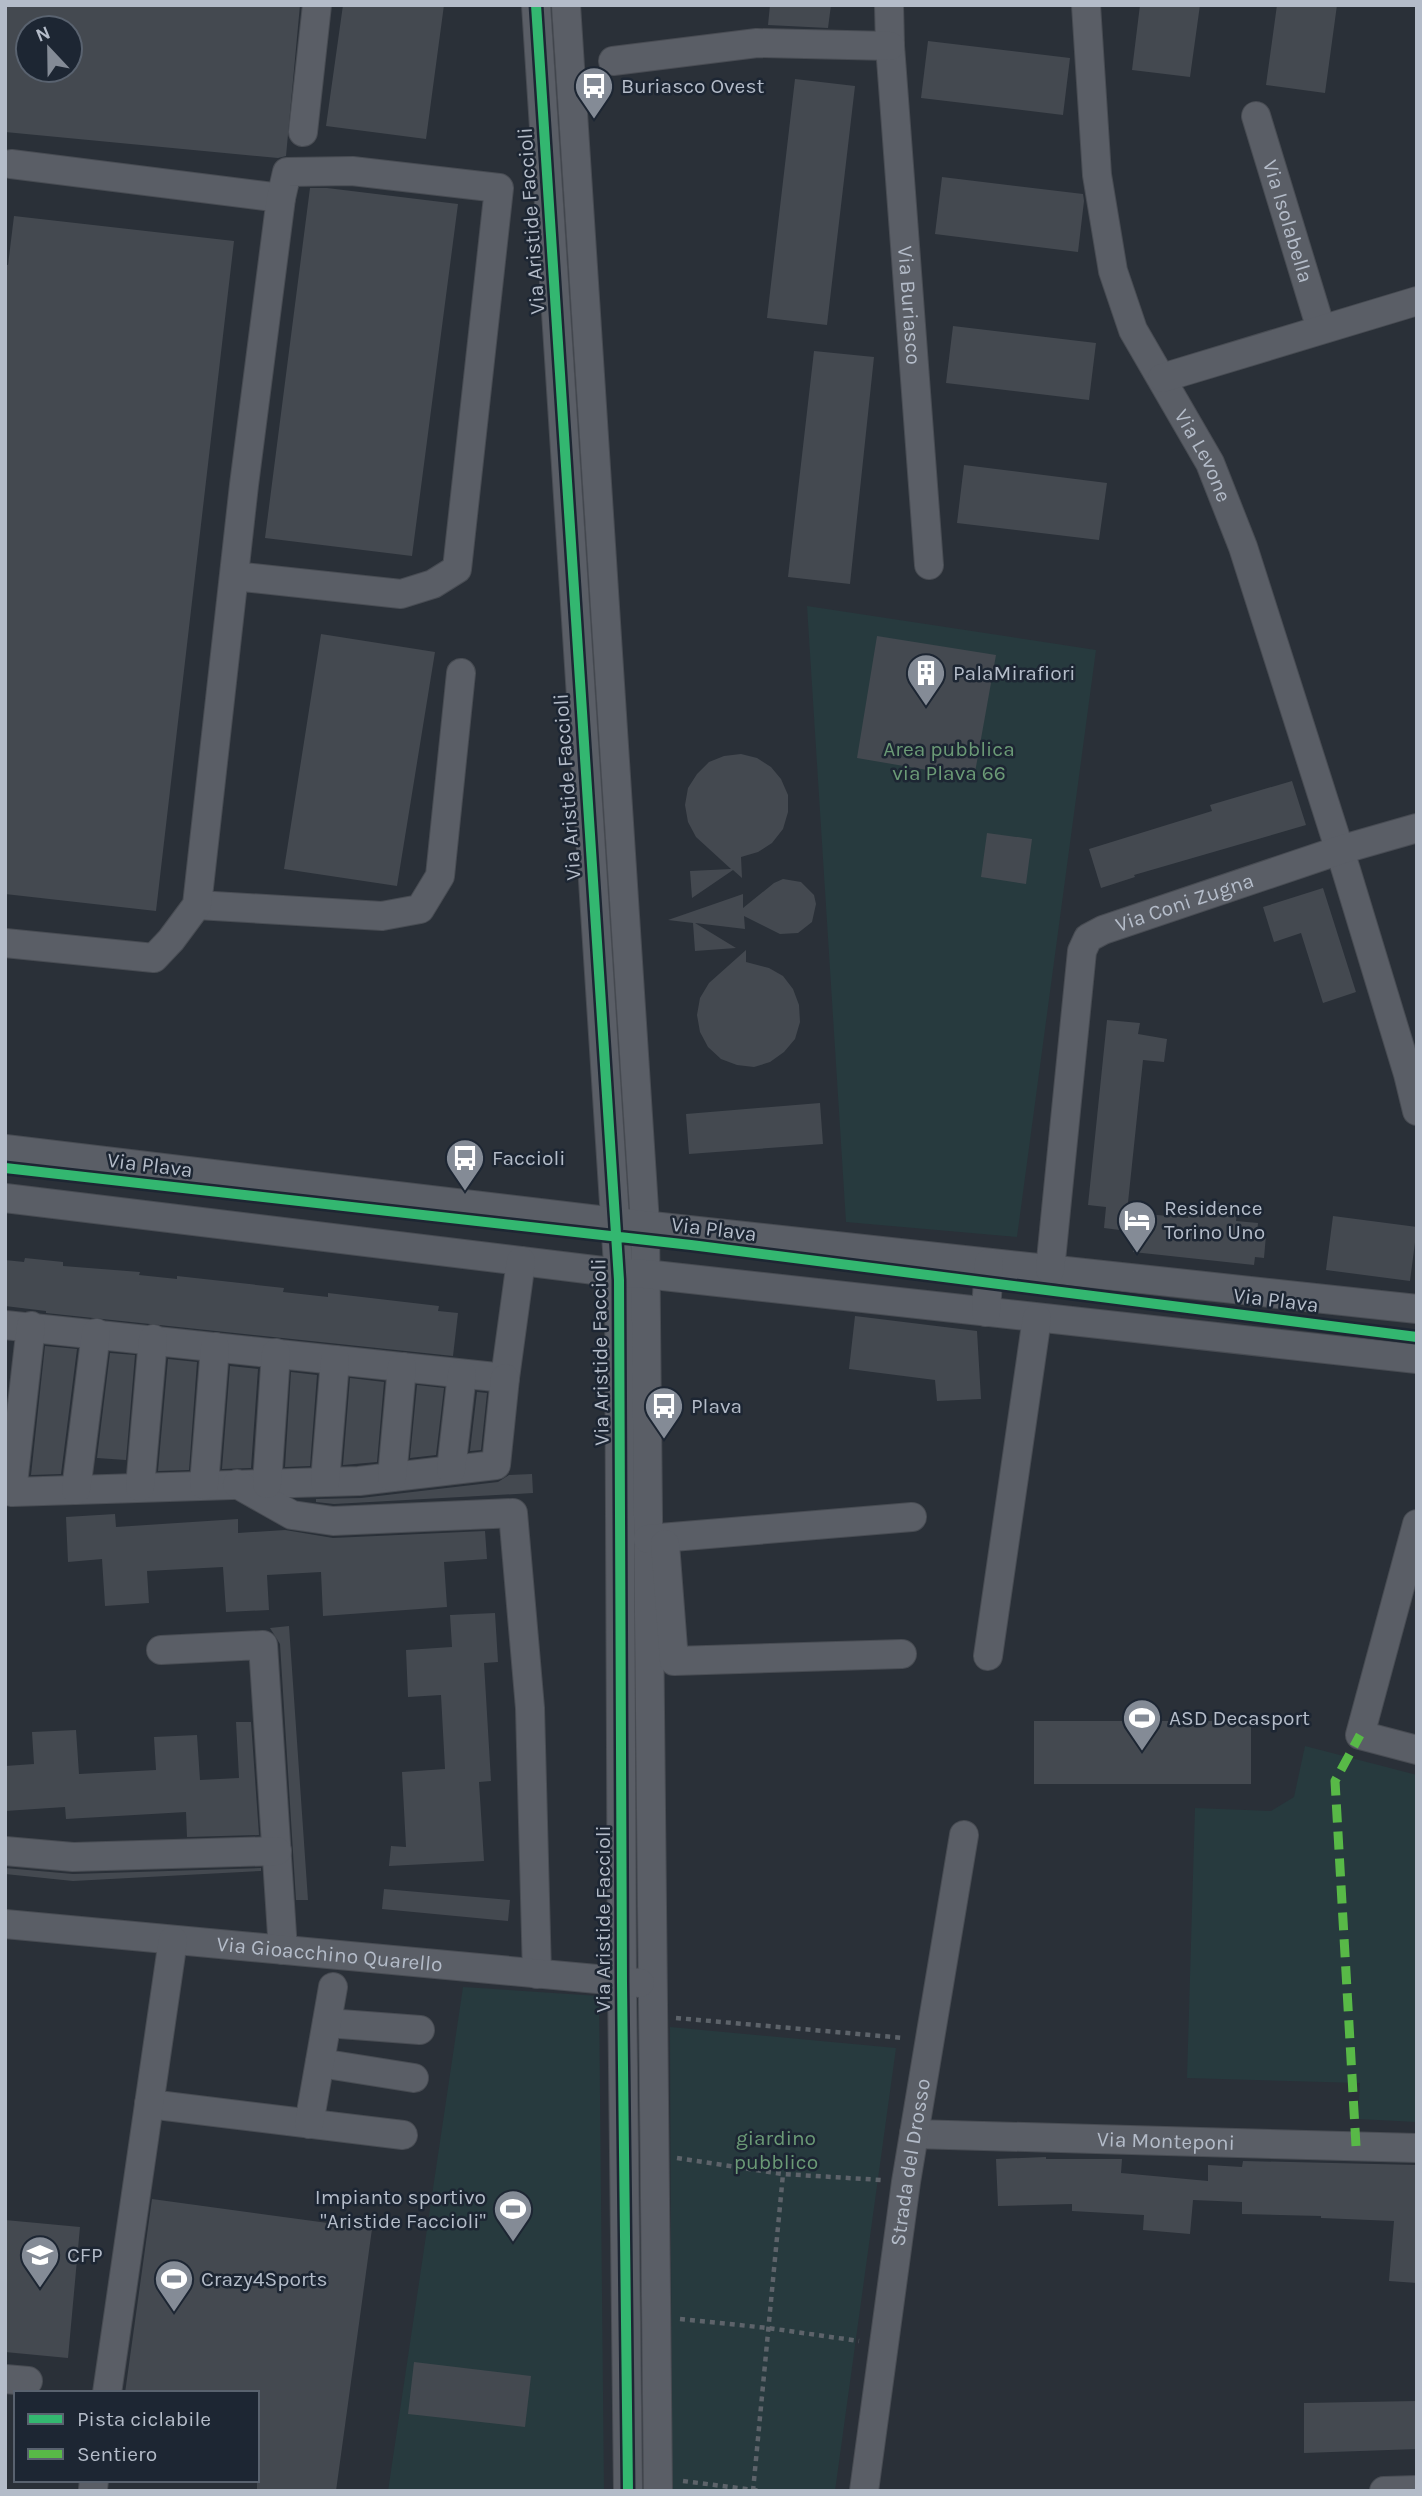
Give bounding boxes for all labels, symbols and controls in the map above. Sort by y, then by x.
north arrow [14,14,84,84]
text: N [33,21,53,47]
bus stop icon: Buriasco Ovest [573,65,615,120]
place label: Buriasco Ovest [621,74,764,98]
street label: Via Aristide Faccioli [512,127,550,315]
street label: Via Isolabella [1258,157,1318,285]
street label: Via Buriasco [893,245,926,366]
street label: Via Levone [1170,405,1236,505]
building icon: PalaMirafiori [905,652,947,707]
place label: PalaMirafiori [953,661,1076,685]
street label: Via Aristide Faccioli [548,693,586,881]
park label: Area pubblica via Plava 66 [883,737,1015,785]
street label: Via Coni Zugna [1112,868,1257,937]
bus stop icon: Faccioli [444,1137,486,1192]
place label: Faccioli [492,1146,566,1170]
street label: Via Plava [106,1148,194,1182]
place label: Residence Torino Uno [1164,1196,1265,1244]
hotel icon: Residence Torino Uno [1116,1199,1158,1254]
street label: Via Plava [670,1212,758,1246]
street label: Via Aristide Faccioli [586,1258,614,1446]
street label: Via Plava [1232,1283,1320,1317]
bus stop icon: Plava [643,1385,685,1440]
place label: Plava [691,1394,742,1418]
sports icon: ASD Decasport [1121,1697,1163,1752]
place label: ASD Decasport [1169,1706,1310,1730]
street label: Via Aristide Faccioli [591,1825,615,2013]
street label: Via Gioacchino Quarello [216,1932,444,1977]
street label: Strada del Drosso [885,2077,935,2248]
park label: giardino pubblico [734,2126,818,2174]
street label: Via Monteponi [1097,2127,1235,2155]
place label: Impianto sportivo "Aristide Faccioli" [315,2185,486,2233]
sports icon: Impianto sportivo "Aristide Faccioli" [492,2188,534,2243]
school or university icon: CFP [19,2234,61,2289]
place label: CFP [67,2243,103,2267]
sports icon: Crazy4Sports [153,2258,195,2313]
place label: Crazy4Sports [201,2267,327,2291]
legend [14,2391,259,2482]
text: Pista ciclabile [77,2407,211,2431]
text: Sentiero [77,2442,157,2466]

